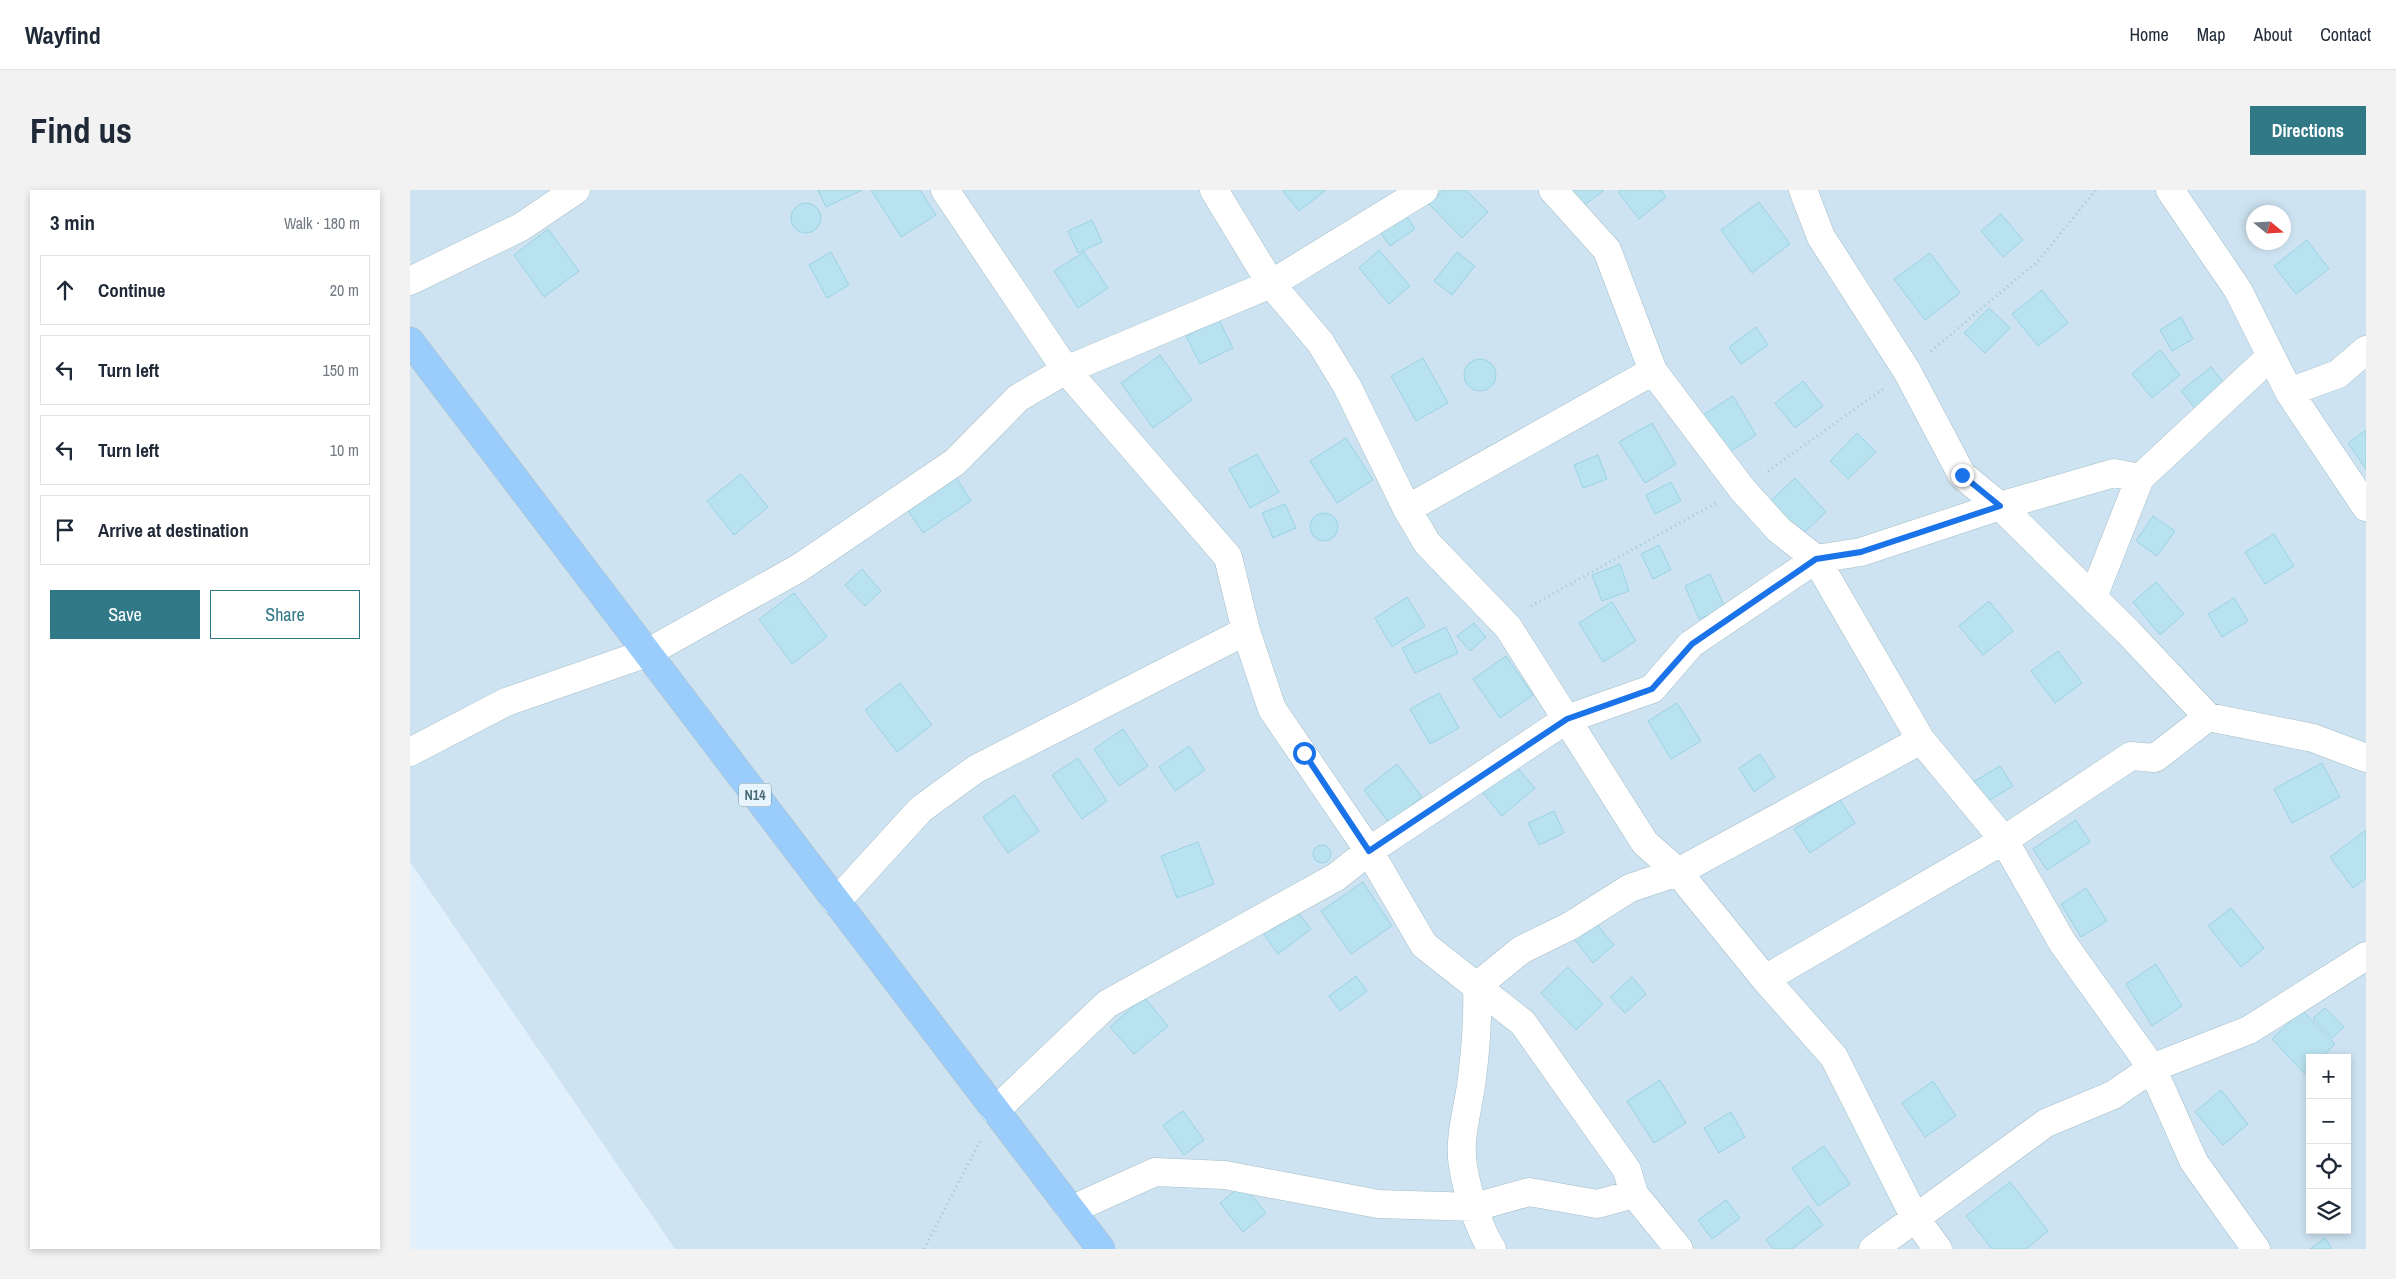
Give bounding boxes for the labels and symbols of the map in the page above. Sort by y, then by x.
north arrow [2246,205,2291,250]
route end [1951,464,1974,487]
route start [1293,742,1316,765]
road number: N14 [739,784,771,806]

